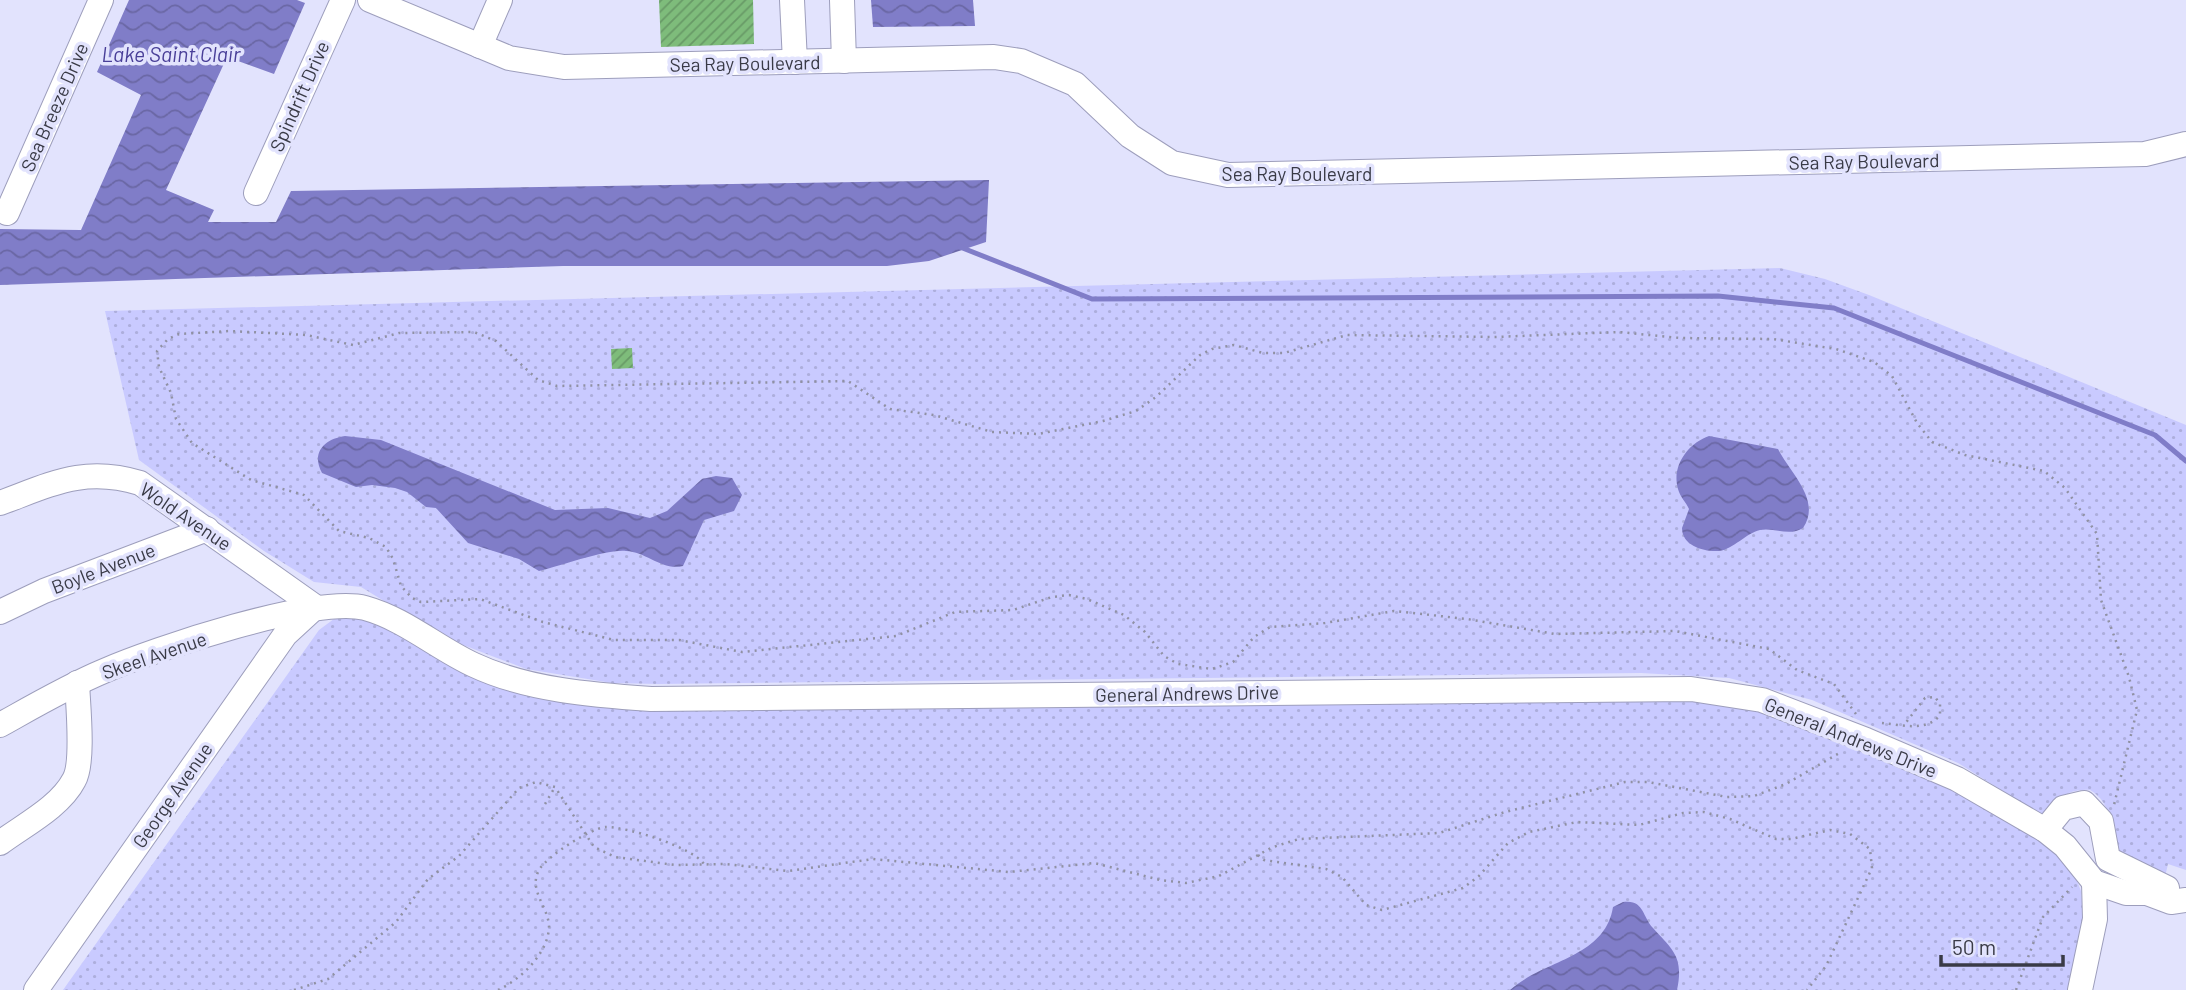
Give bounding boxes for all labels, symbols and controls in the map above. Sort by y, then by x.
street label: Spindrift Drive [264,37,334,155]
street label: Sea Breeze Drive [15,39,93,175]
water label: Lake Saint Clair [102,41,241,66]
street label: Sea Ray Boulevard [669,50,821,76]
street label: Sea Ray Boulevard [1788,148,1940,174]
street label: Sea Ray Boulevard [1222,162,1372,185]
street label: Wold Avenue [136,477,236,555]
street label: Boyle Avenue [48,538,158,598]
street label: Skeel Avenue [99,626,209,684]
street label: General Andrews Drive [1095,680,1279,706]
street label: General Andrews Drive [1761,692,1941,782]
street label: George Avenue [127,738,217,852]
scale bar [1941,923,2064,967]
text: 50 m [1952,934,1996,959]

